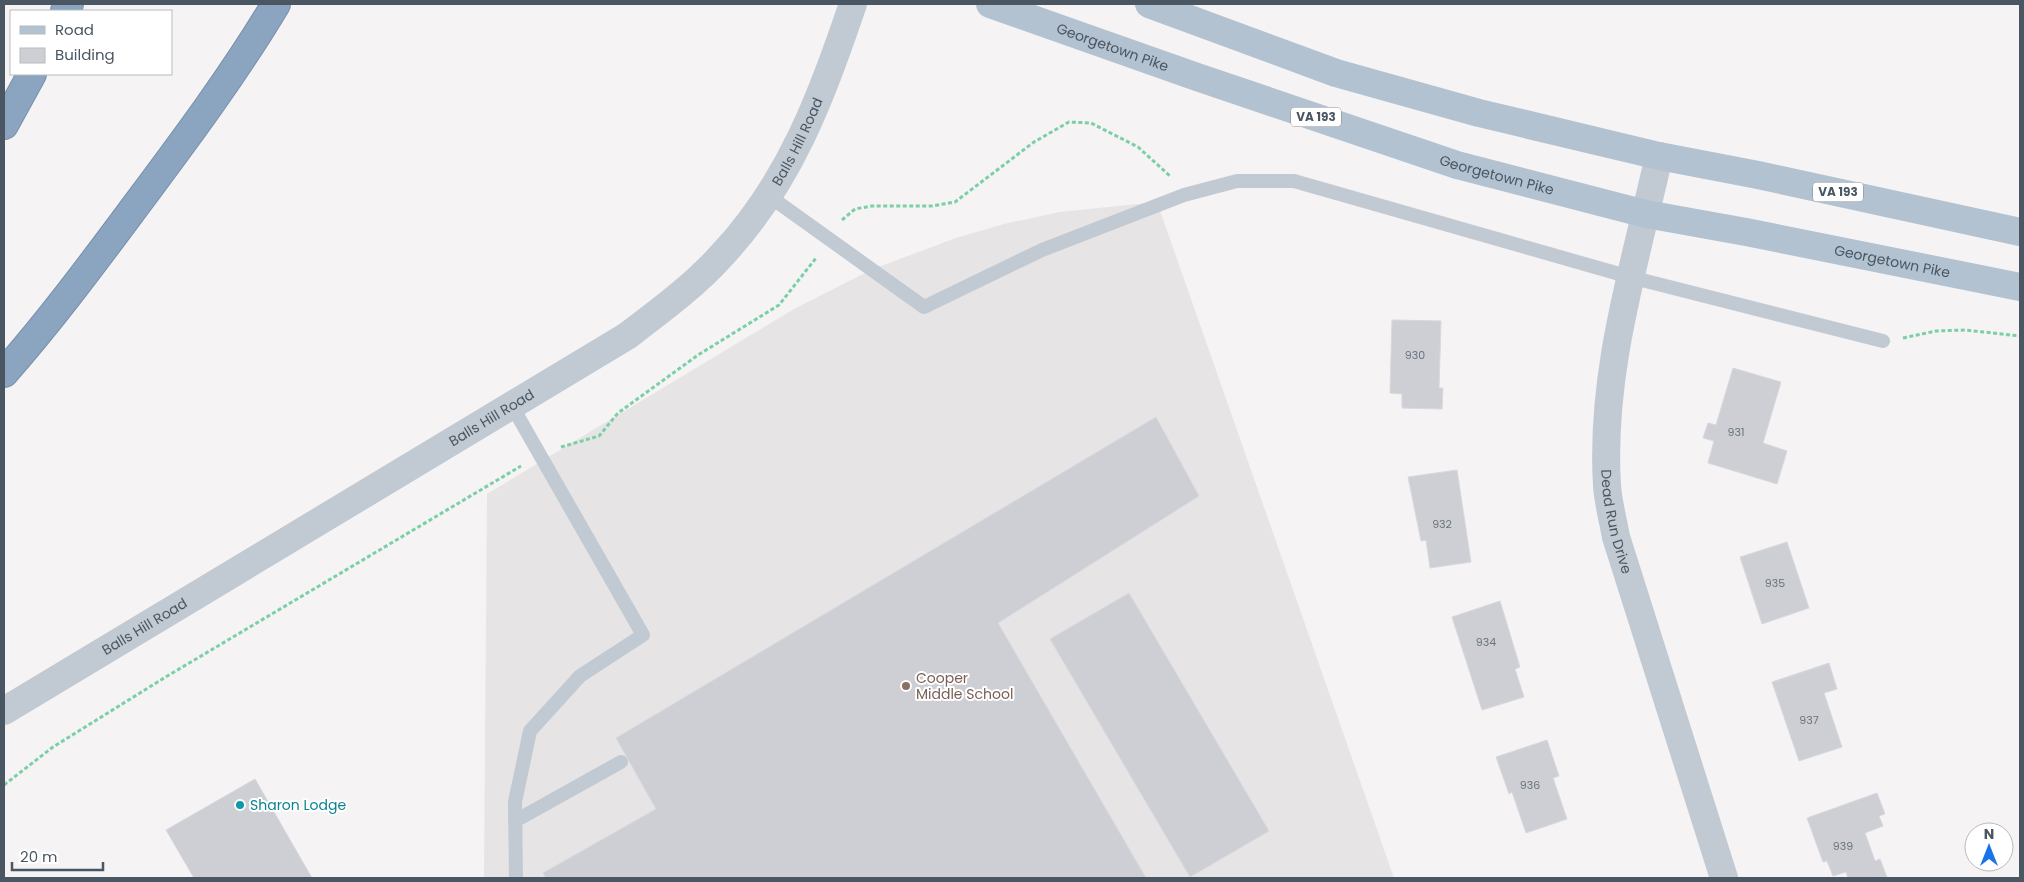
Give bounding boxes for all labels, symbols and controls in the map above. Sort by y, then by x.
legend [10,10,172,75]
street label: Georgetown Pike [1054,18,1172,76]
text: Road [55,19,94,40]
text: Building [55,44,115,65]
street label: Balls Hill Road [767,94,828,190]
road number: VA 193 [1291,108,1341,126]
street label: Georgetown Pike [1437,150,1556,200]
road number: VA 193 [1813,182,1863,202]
street label: Georgetown Pike [1833,240,1952,283]
house number: 930 [1405,347,1425,363]
street label: Balls Hill Road [445,384,538,451]
house number: 931 [1728,424,1744,440]
street label: Dead Run Drive [1596,469,1637,577]
house number: 932 [1432,516,1452,532]
house number: 935 [1765,575,1785,591]
street label: Balls Hill Road [98,593,191,660]
house number: 934 [1476,634,1496,650]
place label: Cooper Middle School [916,668,1013,704]
marker: Cooper Middle School [900,680,912,692]
house number: 937 [1799,712,1819,728]
house number: 936 [1520,777,1540,793]
place label: Sharon Lodge [250,795,346,815]
marker: Sharon Lodge [234,799,246,811]
north arrow [1964,822,2014,872]
text: N [1984,824,1994,844]
house number: 939 [1833,838,1853,854]
scale bar [12,840,104,872]
text: 20 m [20,846,58,867]

